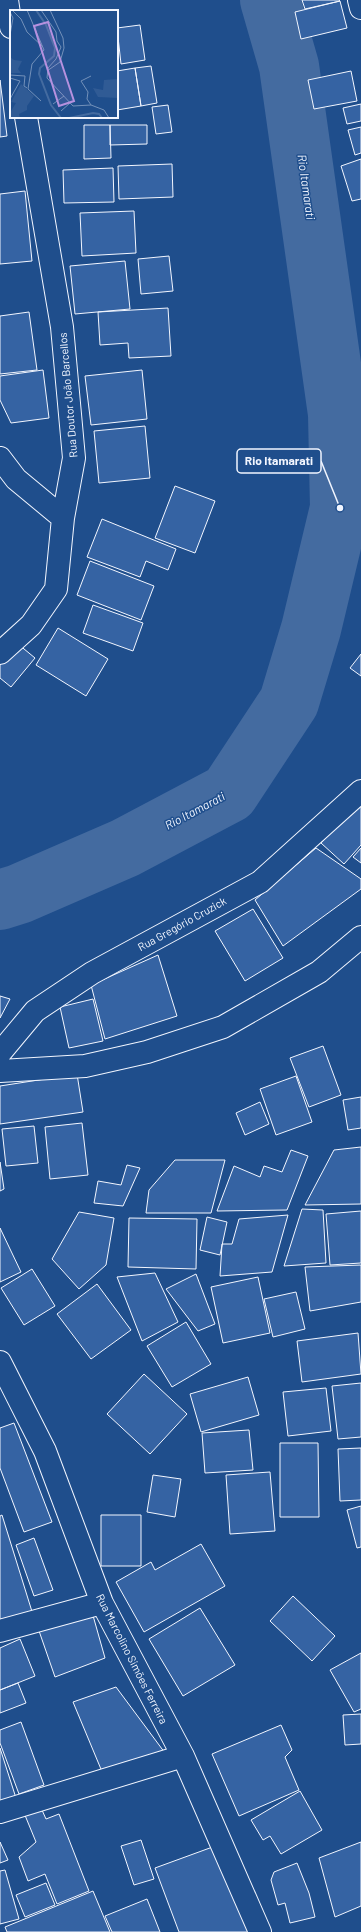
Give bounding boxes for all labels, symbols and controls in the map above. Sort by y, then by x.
inset map [10,10,118,118]
water label: Rio Itamarati [295,153,319,220]
street label: Rua Doutor João Barcellos [56,332,79,458]
callout: Rio Itamarati [237,449,321,473]
text: Rio Itamarati [245,453,313,467]
water label: Rio Itamarati [162,788,227,832]
street label: Rua Gregório Cruzick [135,894,229,953]
street label: Rua Marcolino Simões Ferreira [94,1592,171,1726]

